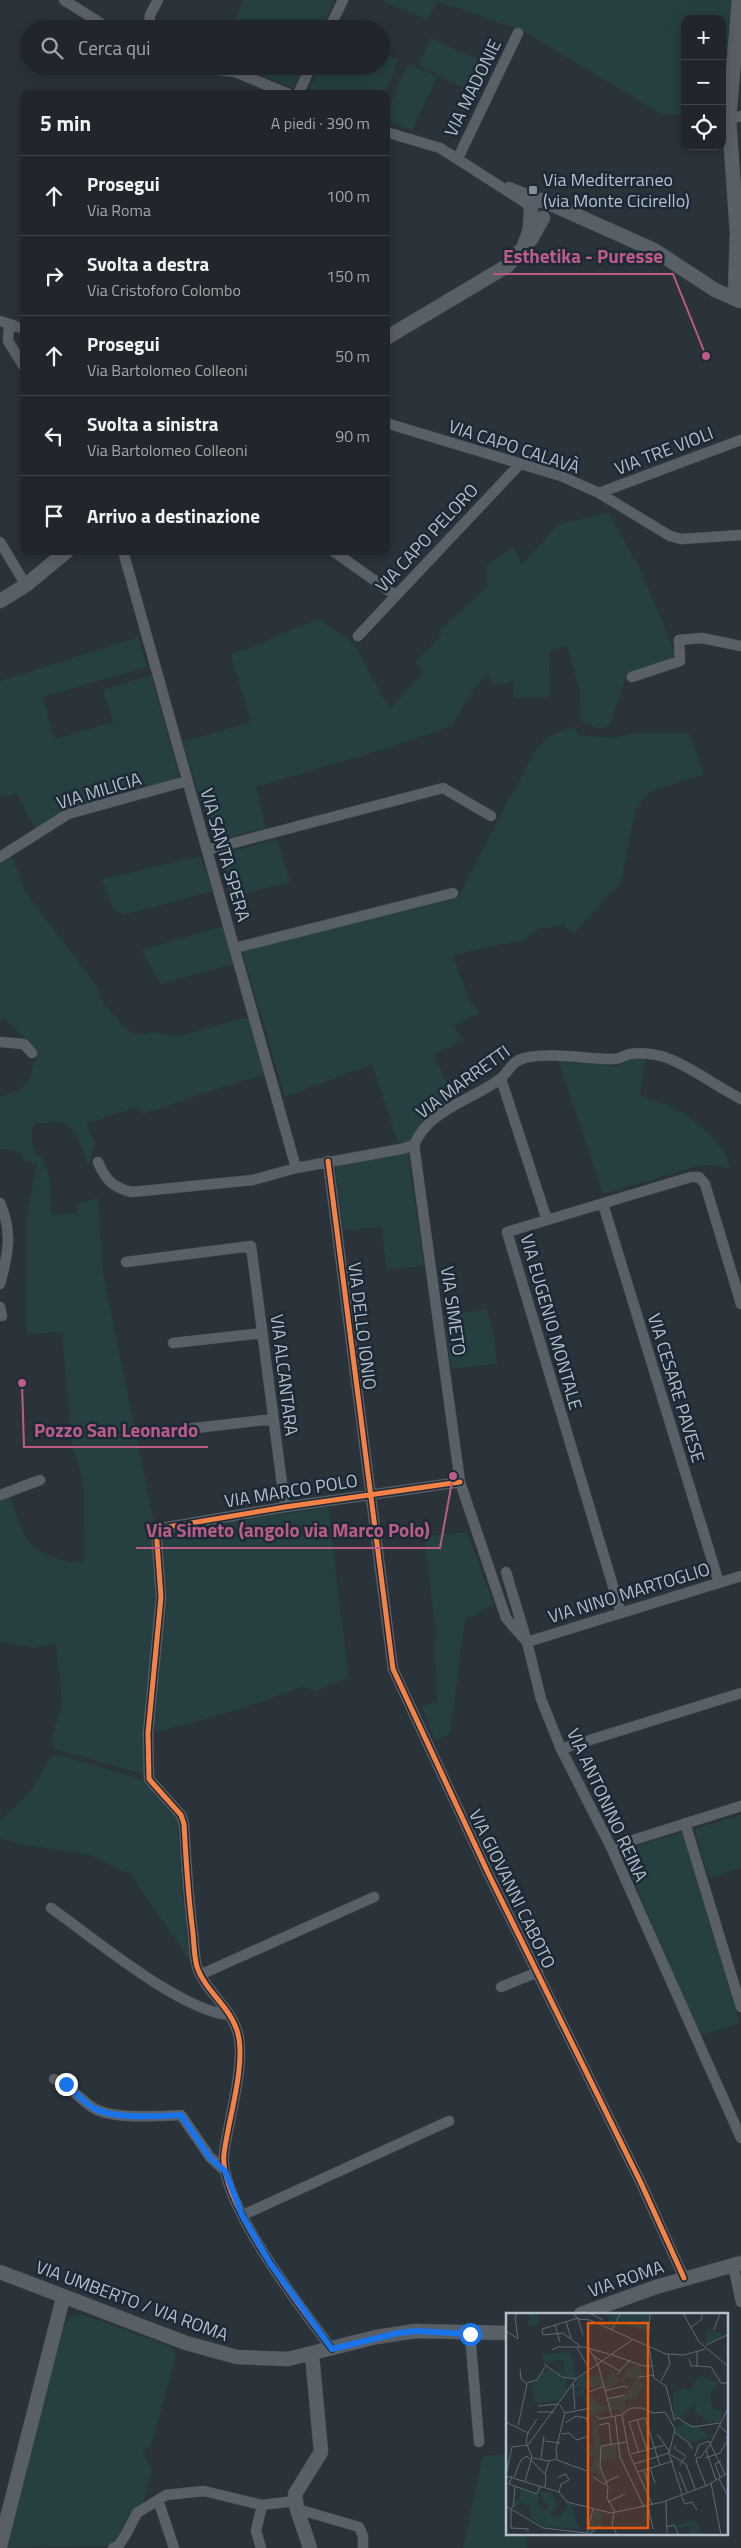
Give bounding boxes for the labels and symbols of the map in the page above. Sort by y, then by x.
street label: VIA MADONIE [437,34,508,141]
place label: Via Mediterraneo (via Monte Cicirello) [543,166,690,214]
marker: Via Mediterraneo (via Monte Cicirello) [527,184,539,196]
callout: Esthetika - Puresse [493,240,673,274]
text: Esthetika - Puresse [503,241,663,270]
street label: VIA CAPO CALAVÀ [445,413,584,481]
street label: VIA TRE VIOLI [610,419,717,482]
street label: VIA CAPO PELORO [369,477,484,598]
street label: VIA MILICIA [53,765,145,816]
street label: VIA SANTA SPERA [194,785,257,925]
street label: VIA MARRETTI [410,1038,516,1125]
street label: VIA EUGENIO MONTALE [513,1231,590,1413]
street label: VIA DELLO IONIO [341,1260,384,1391]
street label: VIA SIMETO [434,1265,473,1357]
street label: VIA CESARE PAVESE [641,1310,712,1466]
street label: VIA ALCANTARA [264,1313,305,1438]
callout: Pozzo San Leonardo [24,1413,208,1447]
text: Pozzo San Leonardo [34,1415,198,1444]
street label: VIA MARCO POLO [222,1467,360,1514]
callout: Via Simeto (angolo via Marco Polo) [136,1514,440,1548]
text: Via Simeto (angolo via Marco Polo) [146,1515,430,1544]
street label: VIA NINO MARTOGLIO [545,1555,713,1630]
street label: VIA ANTONINO REINA [560,1724,655,1886]
street label: VIA GIOVANNI CABOTO [462,1805,563,1973]
route end [55,2073,78,2096]
street label: VIA UMBERTO / VIA ROMA [32,2253,232,2348]
street label: VIA ROMA [584,2253,668,2304]
inset map [506,2313,728,2536]
route start [459,2323,482,2346]

